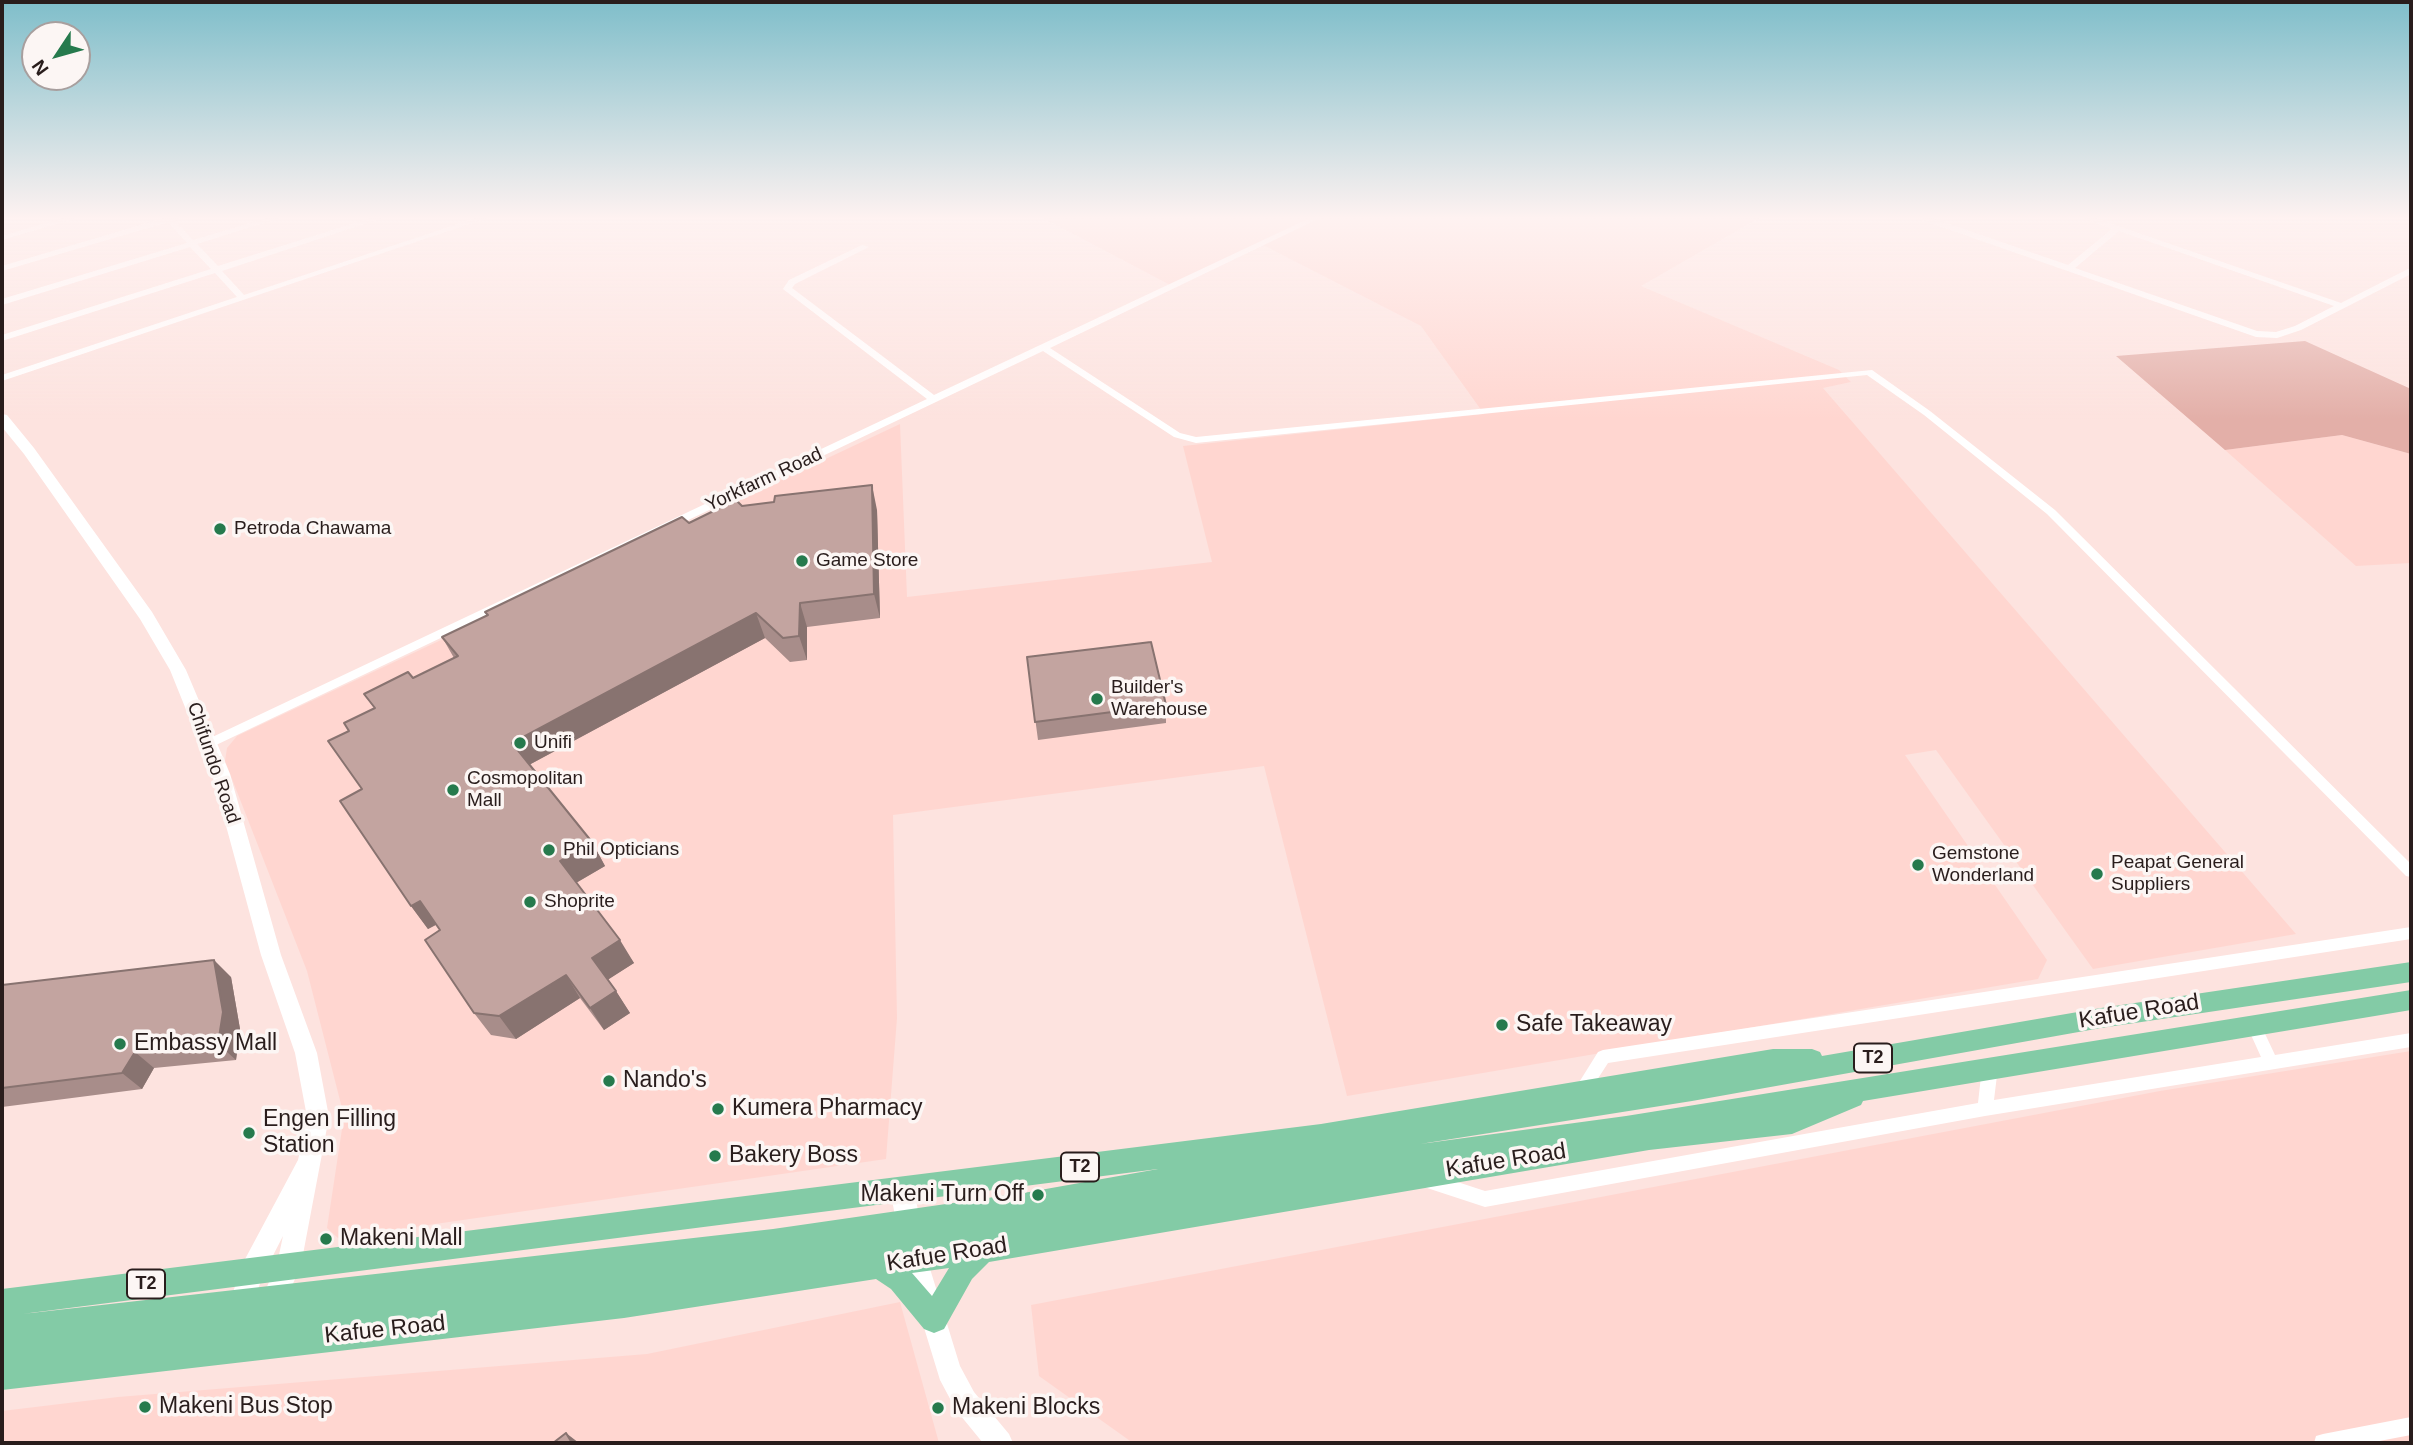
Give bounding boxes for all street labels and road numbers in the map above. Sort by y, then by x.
street label: Yorkfarm Road [702,443,826,517]
street label: Chifundo Road [182,699,244,827]
street label: Kafue Road [2077,989,2201,1035]
road number: T2 [1854,1044,1892,1072]
street label: Kafue Road [1444,1138,1568,1184]
road number: T2 [1061,1152,1099,1182]
street label: Kafue Road [885,1232,1009,1278]
road number: T2 [127,1269,165,1298]
street label: Kafue Road [323,1310,447,1350]

